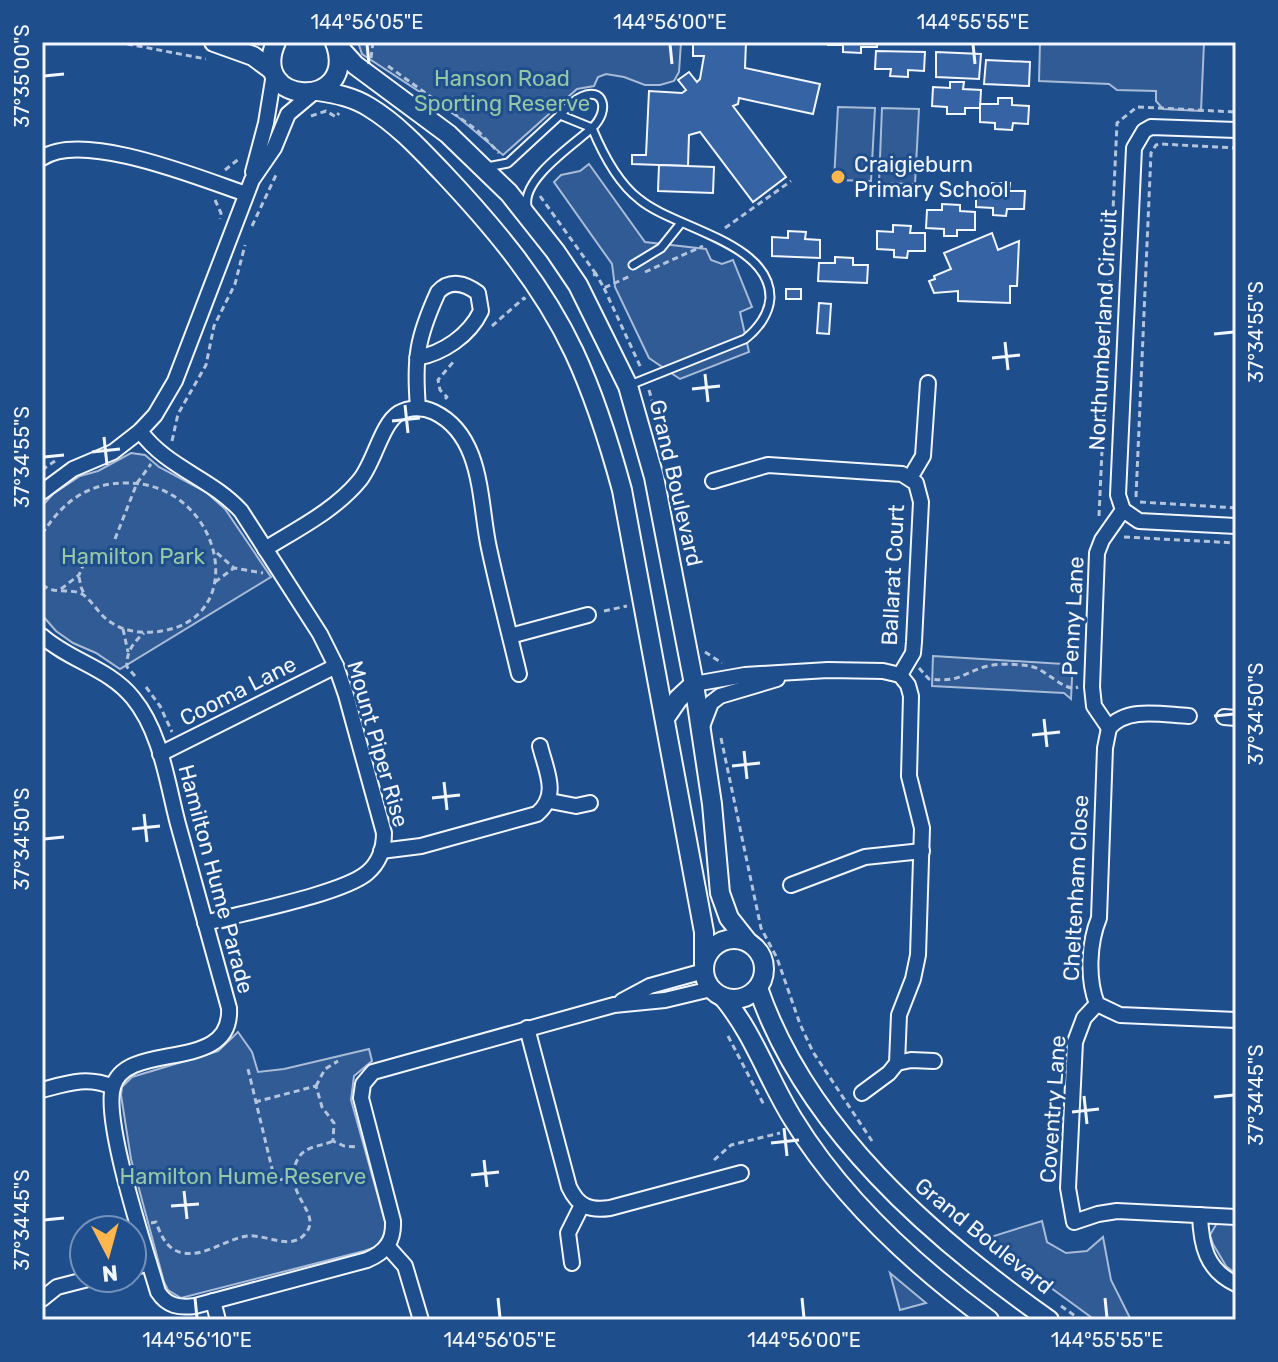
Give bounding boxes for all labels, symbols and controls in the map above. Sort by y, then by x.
text: 144°56'05"E [311,10,423,34]
text: 144°56'00"E [613,10,727,34]
text: 144°55'55"E [917,10,1029,34]
text: 37°35'00"S [10,24,34,128]
park label: Hanson Road Sporting Reserve [414,65,590,117]
place label: Craigieburn Primary School [854,151,1009,203]
marker: Craigieburn Primary School [829,168,847,186]
street label: Northumberland Circuit [1083,208,1123,451]
text: 37°34'55"S [1244,281,1268,383]
street label: Grand Boulevard [644,397,708,569]
text: 37°34'55"S [10,406,34,508]
street label: Ballarat Court [876,503,910,646]
park label: Hamilton Park [61,543,206,570]
street label: Penny Lane [1056,556,1090,676]
street label: Cooma Lane [175,650,301,732]
street label: Mount Piper Rise [341,658,415,830]
text: 37°34'50"S [1244,663,1268,765]
street label: Hamilton Hume Parade [172,762,260,996]
text: 37°34'50"S [10,788,34,890]
street label: Cheltenham Close [1058,794,1094,982]
street label: Coventry Lane [1034,1034,1072,1184]
text: 37°34'45"S [1244,1044,1268,1146]
park label: Hamilton Hume Reserve [120,1163,366,1190]
text: 37°34'45"S [10,1169,34,1271]
street label: Grand Boulevard [909,1172,1059,1300]
north arrow [68,1214,148,1294]
text: N [101,1259,119,1288]
text: 144°56'10"E [142,1328,252,1352]
text: 144°56'05"E [444,1328,556,1352]
text: 144°56'00"E [747,1328,861,1352]
text: 144°55'55"E [1051,1328,1163,1352]

